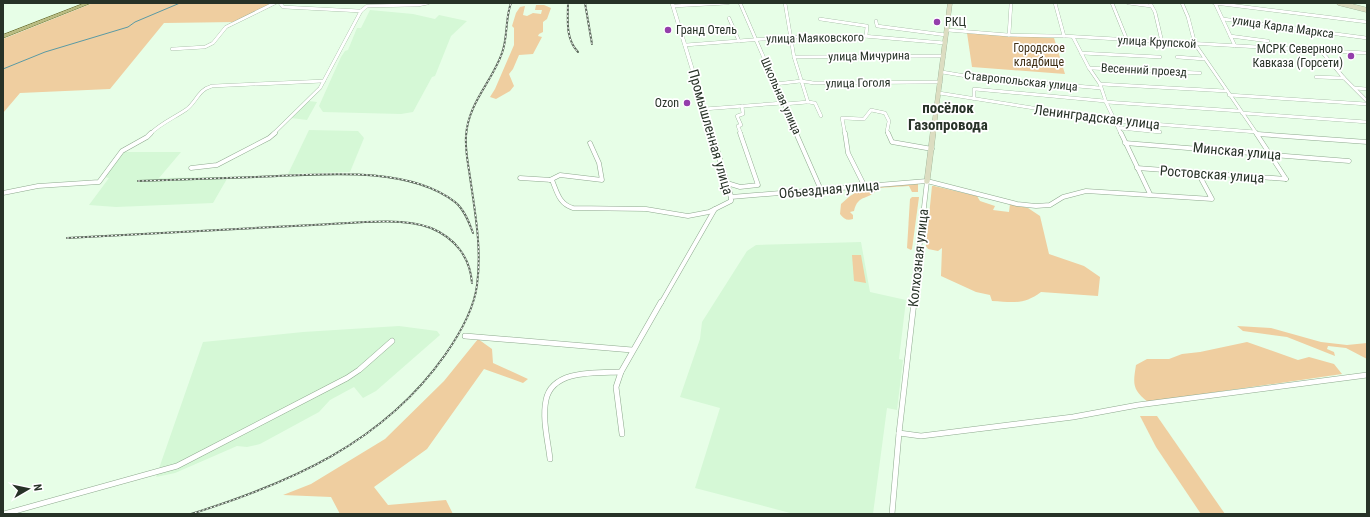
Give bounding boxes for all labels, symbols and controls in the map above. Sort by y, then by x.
street label: улица Карла Маркса [1231,13,1335,41]
place label: РКЦ [945,15,966,29]
marker: РКЦ [932,17,942,27]
place label: Гранд Отель [676,23,737,37]
marker: Гранд Отель [663,25,673,35]
street label: улица Маяковского [766,30,864,46]
street label: улица Крупской [1117,33,1197,51]
park label: Городское кладбище [1013,41,1065,69]
place label: МСРК Северноно Кавказа (Горсети) [1252,42,1343,70]
street label: улица Мичурина [828,48,910,64]
marker: МСРК Северноно Кавказа (Горсети) [1346,51,1356,61]
street label: Школьная улица [758,55,804,137]
street label: Весенний проезд [1101,61,1188,79]
street label: Промышленная улица [685,68,737,196]
street label: Ставропольская улица [964,68,1079,94]
street label: улица Гоголя [825,75,891,91]
place label: Ozon [655,96,679,110]
marker: Ozon [682,98,692,108]
district label: посёлок Газопровода [908,99,988,134]
street label: Ленинградская улица [1033,101,1161,133]
street label: Минская улица [1192,139,1282,163]
street label: Ростовская улица [1159,162,1265,186]
street label: Объездная улица [778,177,880,201]
street label: Колхозная улица [905,208,931,308]
north arrow [8,469,48,509]
text: N [30,483,44,492]

